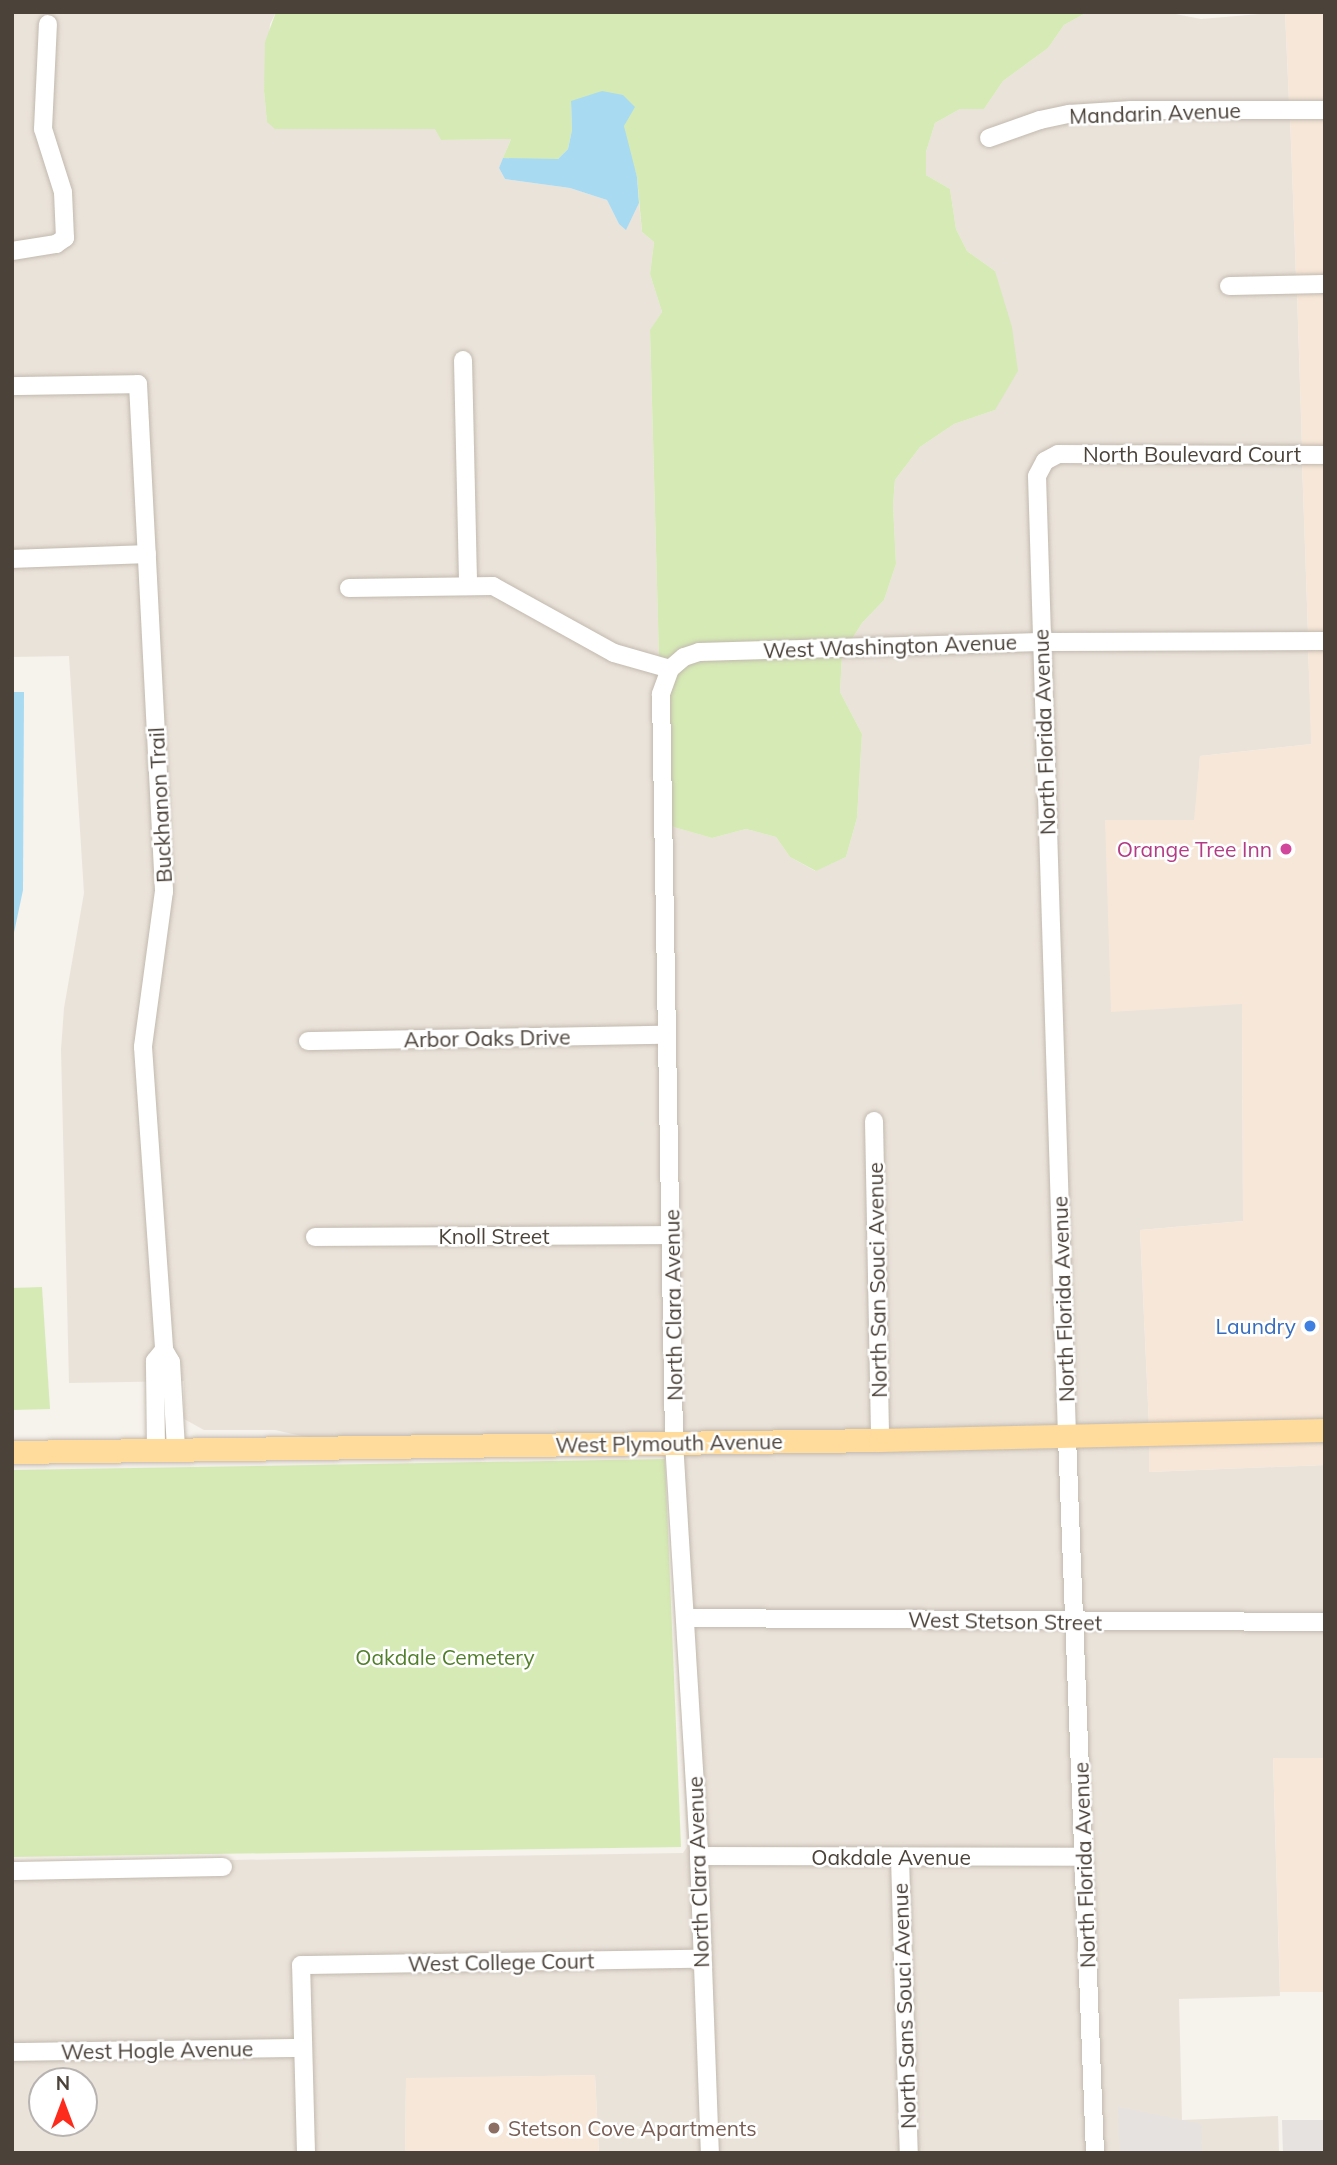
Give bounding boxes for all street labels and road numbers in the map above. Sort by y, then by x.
street label: Mandarin Avenue [1069,97,1241,129]
street label: North Boulevard Court [1083,441,1301,467]
street label: West Washington Avenue [762,629,1018,663]
street label: North Florida Avenue [1028,629,1060,835]
street label: Buckhanon Trail [143,727,177,883]
street label: Arbor Oaks Drive [403,1024,571,1052]
street label: North San Souci Avenue [862,1162,892,1398]
street label: North Florida Avenue [1047,1196,1079,1402]
street label: North Clara Avenue [659,1209,687,1401]
street label: Knoll Street [438,1223,550,1249]
street label: West Plymouth Avenue [555,1428,783,1458]
street label: West Stetson Street [908,1607,1102,1635]
street label: North Florida Avenue [1068,1762,1100,1968]
street label: North Clara Avenue [682,1776,714,1968]
street label: Oakdale Avenue [811,1844,971,1870]
street label: North Sans Souci Avenue [887,1883,921,2129]
street label: West College Court [408,1948,594,1976]
street label: West Hogle Avenue [61,2036,253,2064]

